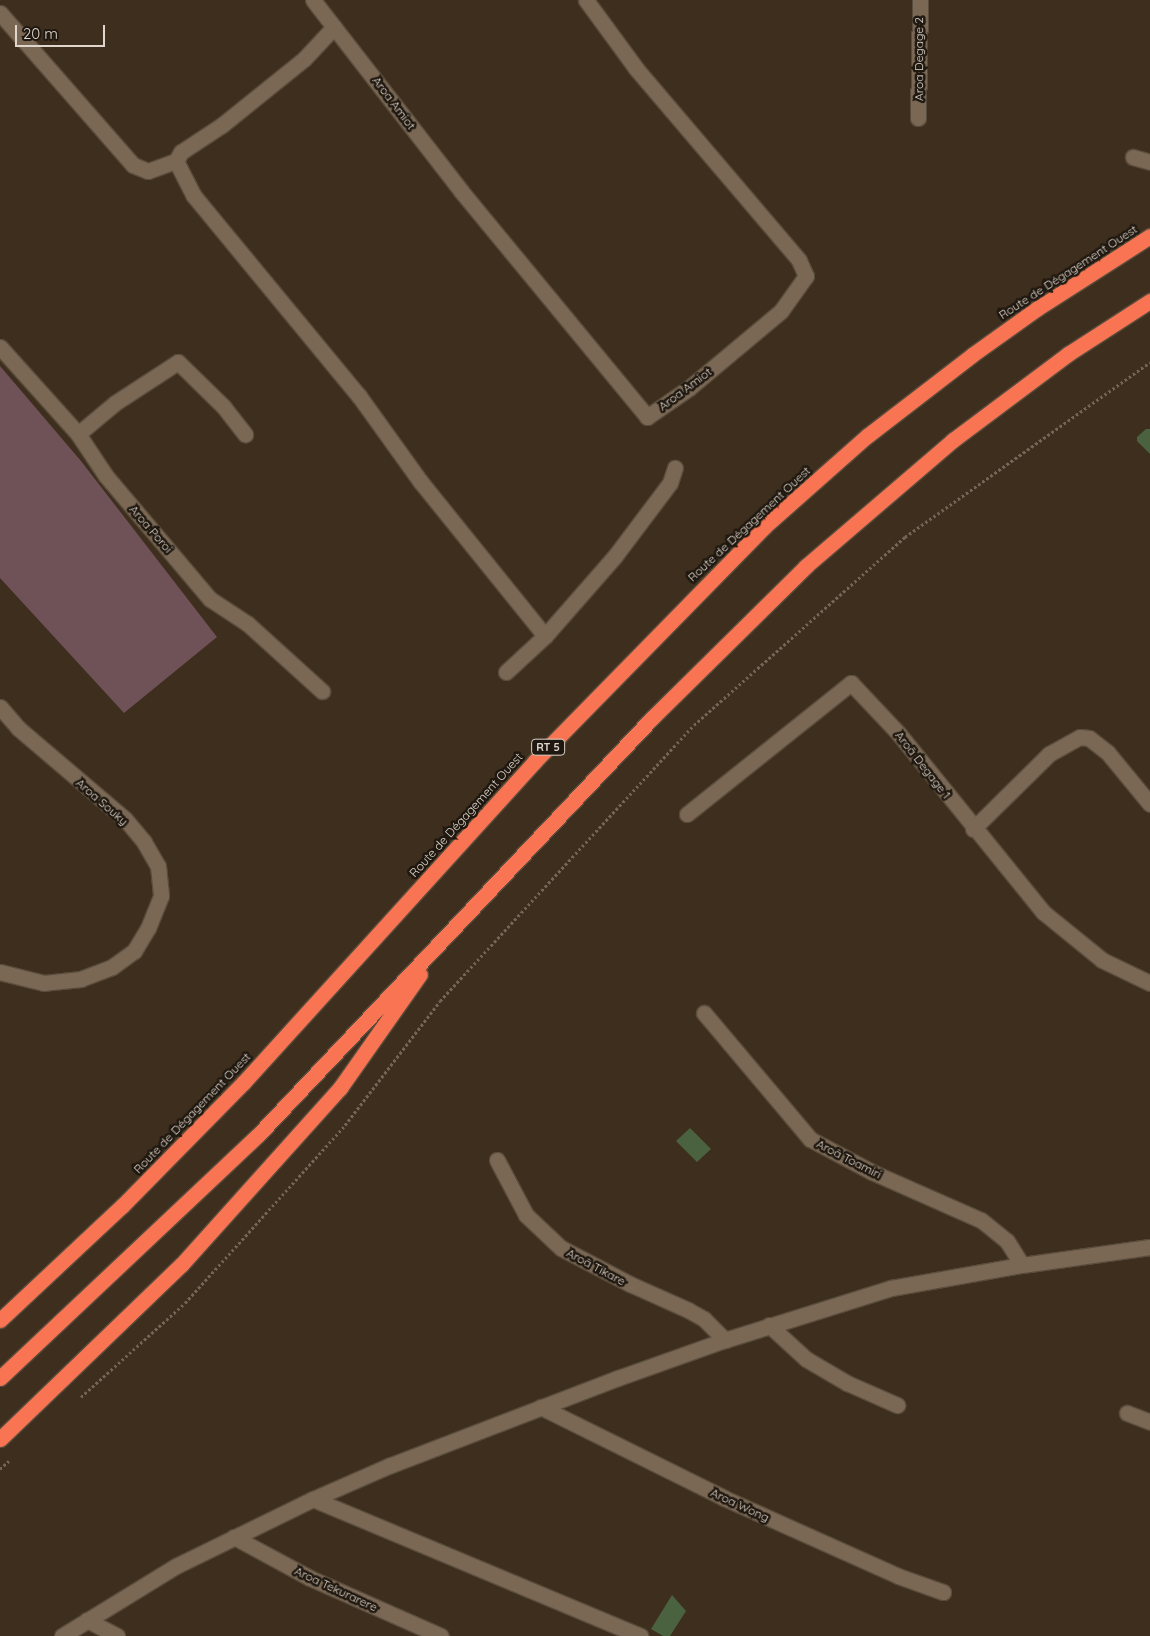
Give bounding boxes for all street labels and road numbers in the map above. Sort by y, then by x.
street label: Aroa Degage 2 [912,17,926,101]
street label: Aroa Amiot [369,74,419,132]
street label: Route de Dégagement Ouest [996,222,1140,322]
street label: Aroa Amiot [656,364,714,414]
street label: Route de Dégagement Ouest [685,463,813,585]
street label: Aroa Poroi [126,502,176,556]
street label: Aroā Degage 1 [892,728,954,802]
road number: RT 5 [530,739,566,756]
street label: Route de Dégagement Ouest [406,750,526,880]
street label: Aroa Souky [73,776,131,828]
street label: Route de Dégagement Ouest [131,1050,253,1176]
street label: Aroā Toamiri [814,1136,884,1182]
street label: Aroā Tikare [564,1245,628,1289]
street label: Aroa Wong [708,1485,772,1525]
street label: Aroa Tekurarere [292,1564,380,1614]

